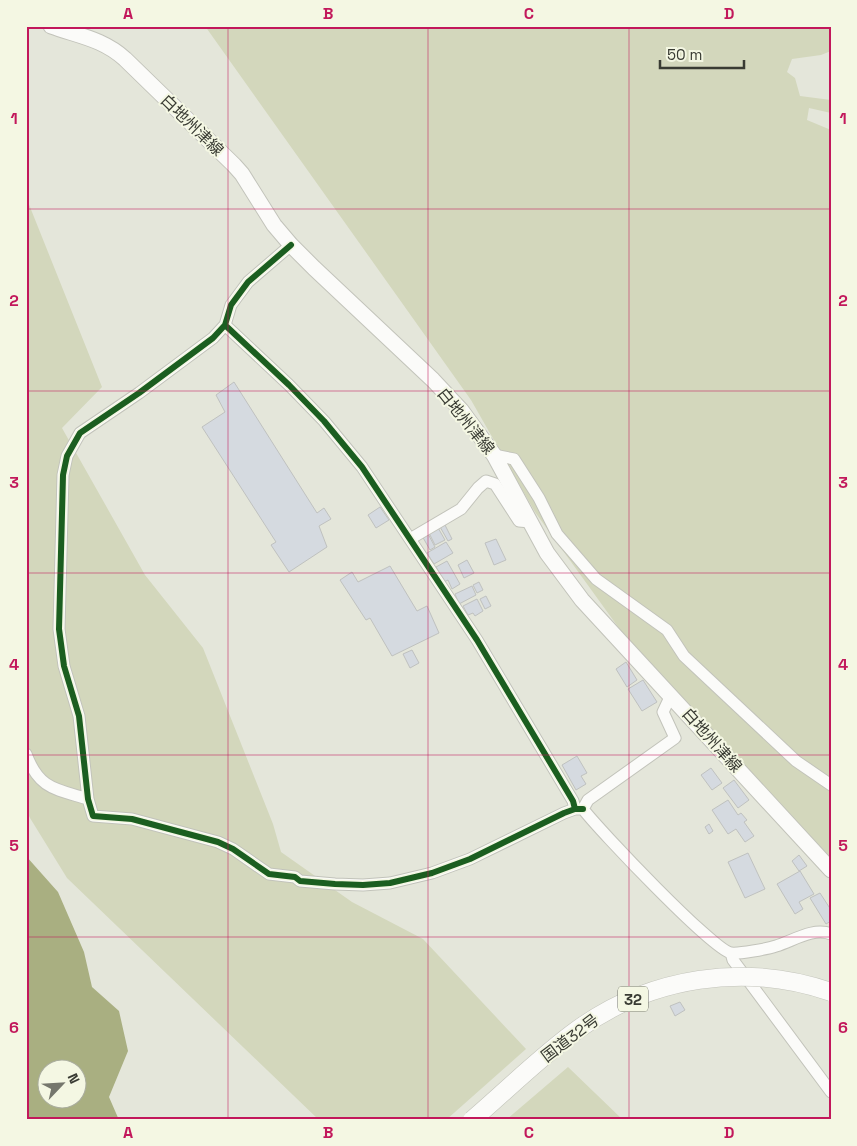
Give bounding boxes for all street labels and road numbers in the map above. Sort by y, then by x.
street label: 白地州津線 [156,90,228,160]
street label: 白地州津線 [433,383,499,459]
street label: 白地州津線 [677,703,747,777]
road number: 32 [618,986,648,1012]
street label: 国道32号 [537,1009,603,1067]

